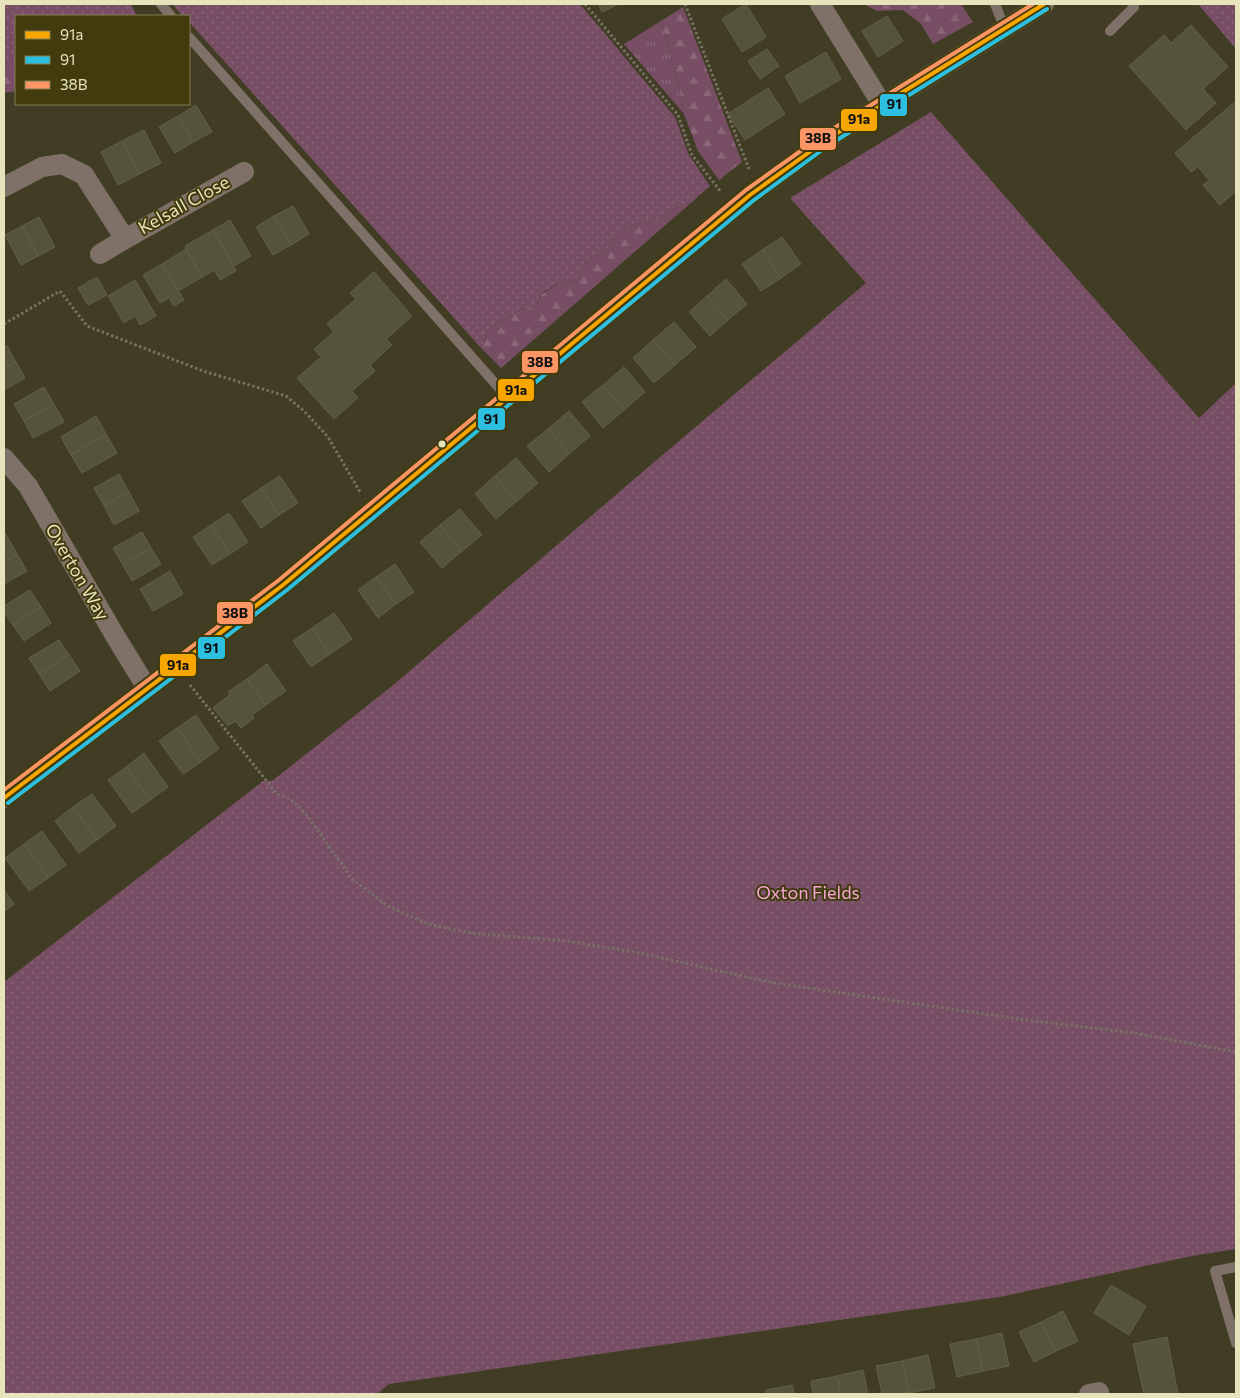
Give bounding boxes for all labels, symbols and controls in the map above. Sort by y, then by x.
legend [15,15,190,105]
text: 91a [60,25,83,43]
text: 91 [60,50,76,68]
text: 38B [60,75,88,93]
line badge: 91 [879,93,908,117]
text: 91 [887,95,901,112]
line badge: 91a [840,108,878,132]
text: 91a [848,110,870,127]
line badge: 38B [799,127,837,151]
text: 38B [805,129,831,146]
street label: Kelsall Close [134,170,233,238]
line badge: 38B [521,350,559,374]
text: 38B [527,353,553,370]
line badge: 91a [497,378,535,402]
text: 91a [505,381,527,398]
line badge: 91 [477,407,506,431]
text: 91 [484,410,498,427]
unlabelled marker [437,439,447,449]
street label: Overton Way [41,519,114,624]
line badge: 38B [216,601,254,625]
text: 38B [222,604,248,621]
line badge: 91 [197,636,226,660]
text: 91 [204,639,218,656]
line badge: 91a [159,653,197,677]
text: 91a [167,656,189,673]
park label: Oxton Fields [756,881,860,903]

